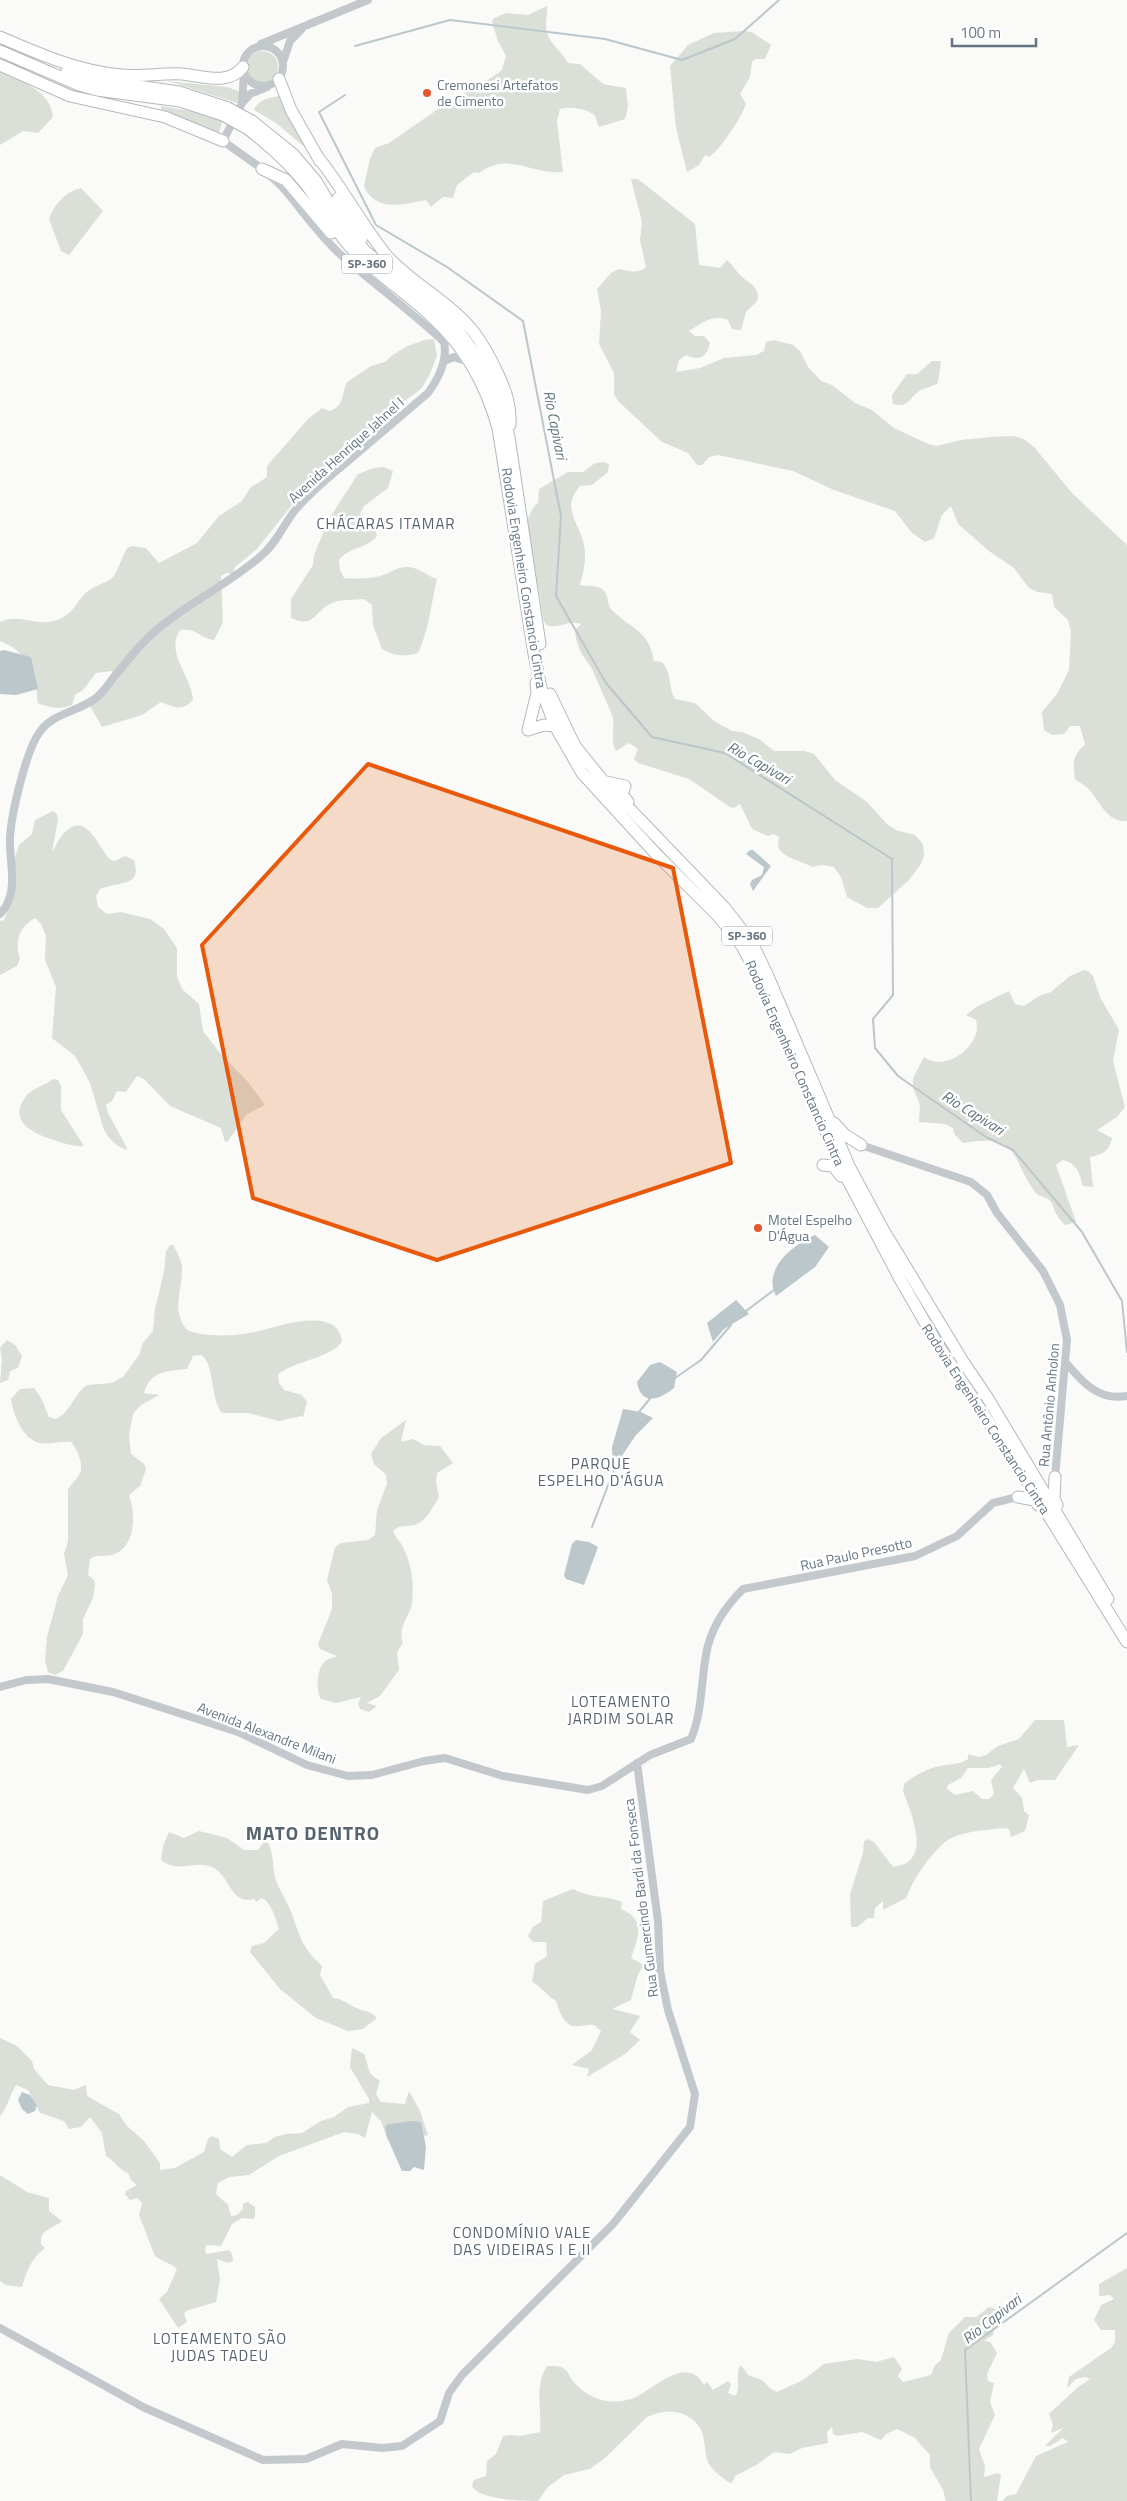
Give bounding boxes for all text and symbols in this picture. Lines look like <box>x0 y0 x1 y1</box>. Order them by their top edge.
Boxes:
scale bar <box>952 15 1036 47</box>
text: 100 m <box>960 21 1001 44</box>
place label: Cremonesi Artefatos de Cimento <box>437 74 558 111</box>
marker: Cremonesi Artefatos de Cimento <box>421 87 433 99</box>
road number: SP-360 <box>342 254 392 274</box>
water label: Rio Capivari <box>538 388 574 463</box>
street label: Avenida Henrique Jahnel I <box>283 392 408 507</box>
street label: Rodovia Engenheiro Constancio Cintra <box>497 466 552 690</box>
district label: CHÁCARAS ITAMAR <box>316 512 456 535</box>
water label: Rio Capivari <box>723 735 797 791</box>
road number: SP-360 <box>722 926 772 946</box>
street label: Rodovia Engenheiro Constancio Cintra <box>740 957 850 1169</box>
water label: Rio Capivari <box>938 1084 1011 1142</box>
place label: Motel Espelho D'Água <box>768 1209 852 1246</box>
marker: Motel Espelho D'Água <box>752 1222 764 1234</box>
street label: Rodovia Engenheiro Constancio Cintra <box>917 1319 1056 1518</box>
street label: Rua Antônio Anholon <box>1033 1342 1064 1468</box>
district label: PARQUE ESPELHO D'ÁGUA <box>538 1452 664 1492</box>
street label: Rua Paulo Presotto <box>798 1531 914 1576</box>
district label: LOTEAMENTO JARDIM SOLAR <box>567 1690 675 1730</box>
street label: Avenida Alexandre Milani <box>195 1696 340 1769</box>
street label: Rua Gumercindo Bardi da Fonseca <box>618 1797 663 1999</box>
district label: MATO DENTRO <box>246 1818 380 1847</box>
district label: CONDOMÍNIO VALE DAS VIDEIRAS I E II <box>453 2221 591 2261</box>
water label: Rio Capivari <box>957 2287 1028 2349</box>
district label: LOTEAMENTO SÃO JUDAS TADEU <box>153 2327 287 2367</box>

